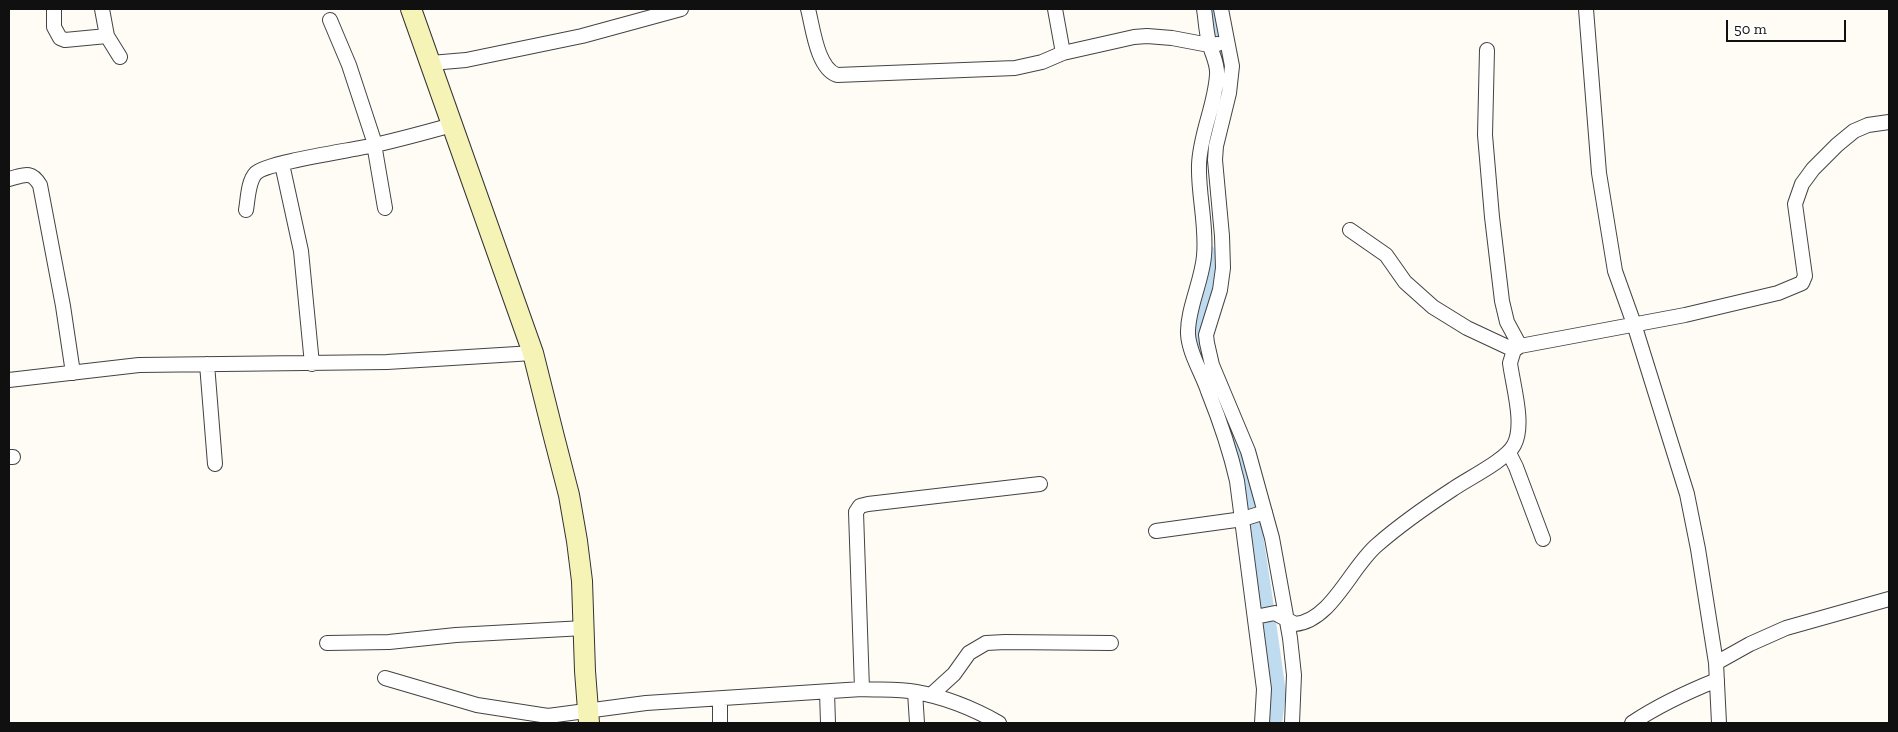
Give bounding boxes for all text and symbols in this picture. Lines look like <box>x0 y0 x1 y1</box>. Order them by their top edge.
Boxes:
scale bar <box>1728 10 1848 42</box>
text: 50 m <box>1734 20 1767 38</box>

